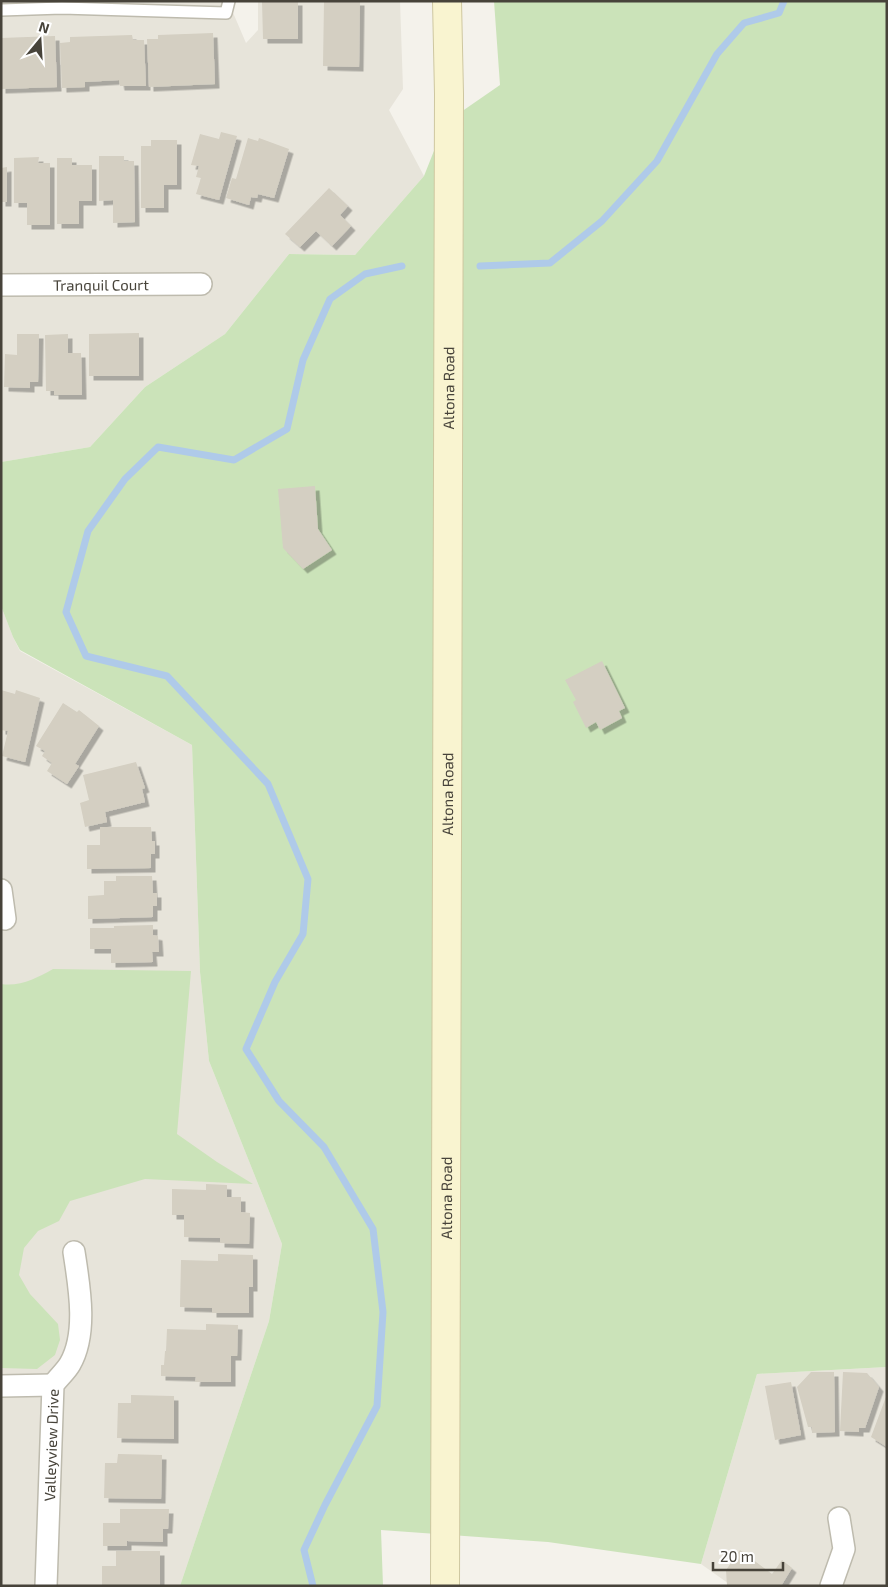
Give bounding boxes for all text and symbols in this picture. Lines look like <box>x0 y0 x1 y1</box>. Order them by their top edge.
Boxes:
north arrow <box>15 15 65 65</box>
text: N <box>37 18 52 37</box>
street label: Tranquil Court <box>53 275 149 294</box>
street label: Altona Road <box>439 347 457 429</box>
street label: Altona Road <box>438 753 456 835</box>
street label: Altona Road <box>437 1157 455 1239</box>
street label: Valleyview Drive <box>40 1388 62 1502</box>
scale bar <box>713 1540 783 1572</box>
text: 20 m <box>720 1547 754 1565</box>

